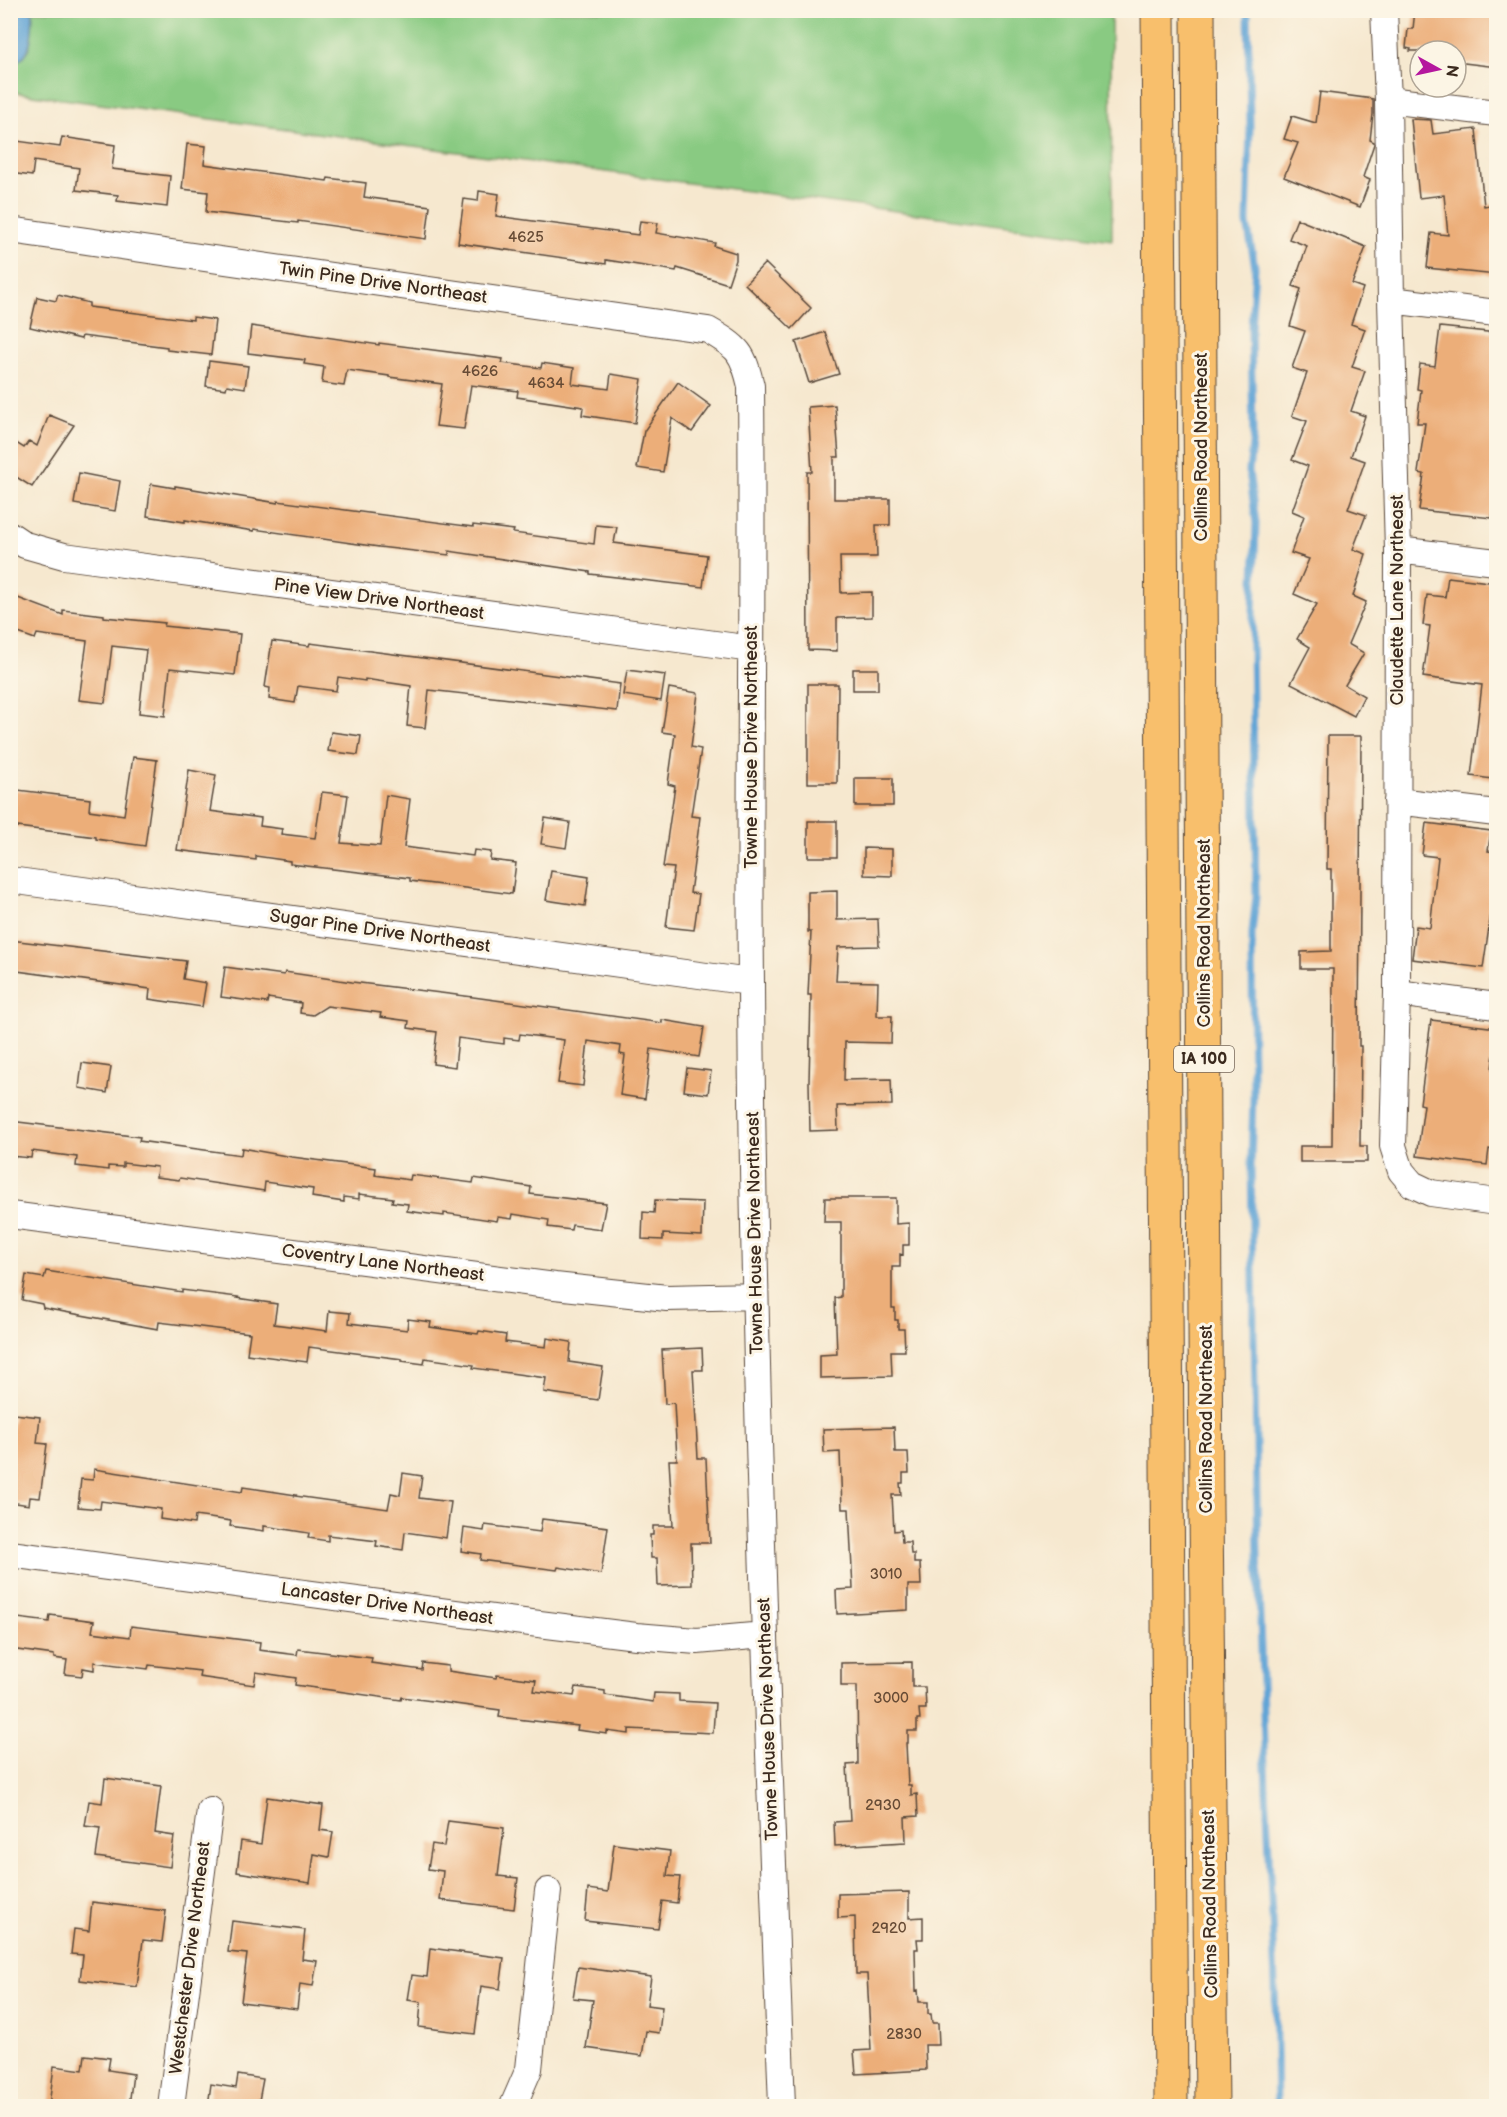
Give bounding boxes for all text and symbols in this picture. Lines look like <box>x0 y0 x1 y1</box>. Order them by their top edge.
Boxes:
north arrow <box>1408 39 1468 99</box>
text: N <box>1441 64 1462 78</box>
house number: 4625 <box>508 228 544 247</box>
street label: Twin Pine Drive Northeast <box>277 258 489 308</box>
street label: Collins Road Northeast <box>1191 352 1212 541</box>
house number: 4626 <box>462 362 498 381</box>
house number: 4634 <box>528 374 564 393</box>
street label: Claudette Lane Northeast <box>1387 494 1408 705</box>
street label: Pine View Drive Northeast <box>273 574 486 624</box>
street label: Towne House Drive Northeast <box>741 625 762 868</box>
street label: Collins Road Northeast <box>1194 838 1215 1027</box>
street label: Sugar Pine Drive Northeast <box>268 905 492 957</box>
road number: IA 100 <box>1174 1046 1234 1072</box>
street label: Towne House Drive Northeast <box>742 1111 768 1355</box>
street label: Coventry Lane Northeast <box>281 1240 486 1286</box>
street label: Collins Road Northeast <box>1196 1324 1217 1513</box>
house number: 3010 <box>870 1565 903 1584</box>
street label: Lancaster Drive Northeast <box>279 1579 495 1629</box>
street label: Towne House Drive Northeast <box>753 1597 783 1841</box>
house number: 3000 <box>873 1689 909 1708</box>
house number: 2930 <box>865 1796 901 1815</box>
street label: Collins Road Northeast <box>1198 1809 1222 1999</box>
street label: Westchester Drive Northeast <box>165 1840 215 2076</box>
house number: 2920 <box>871 1919 907 1938</box>
house number: 2830 <box>886 2025 922 2044</box>

